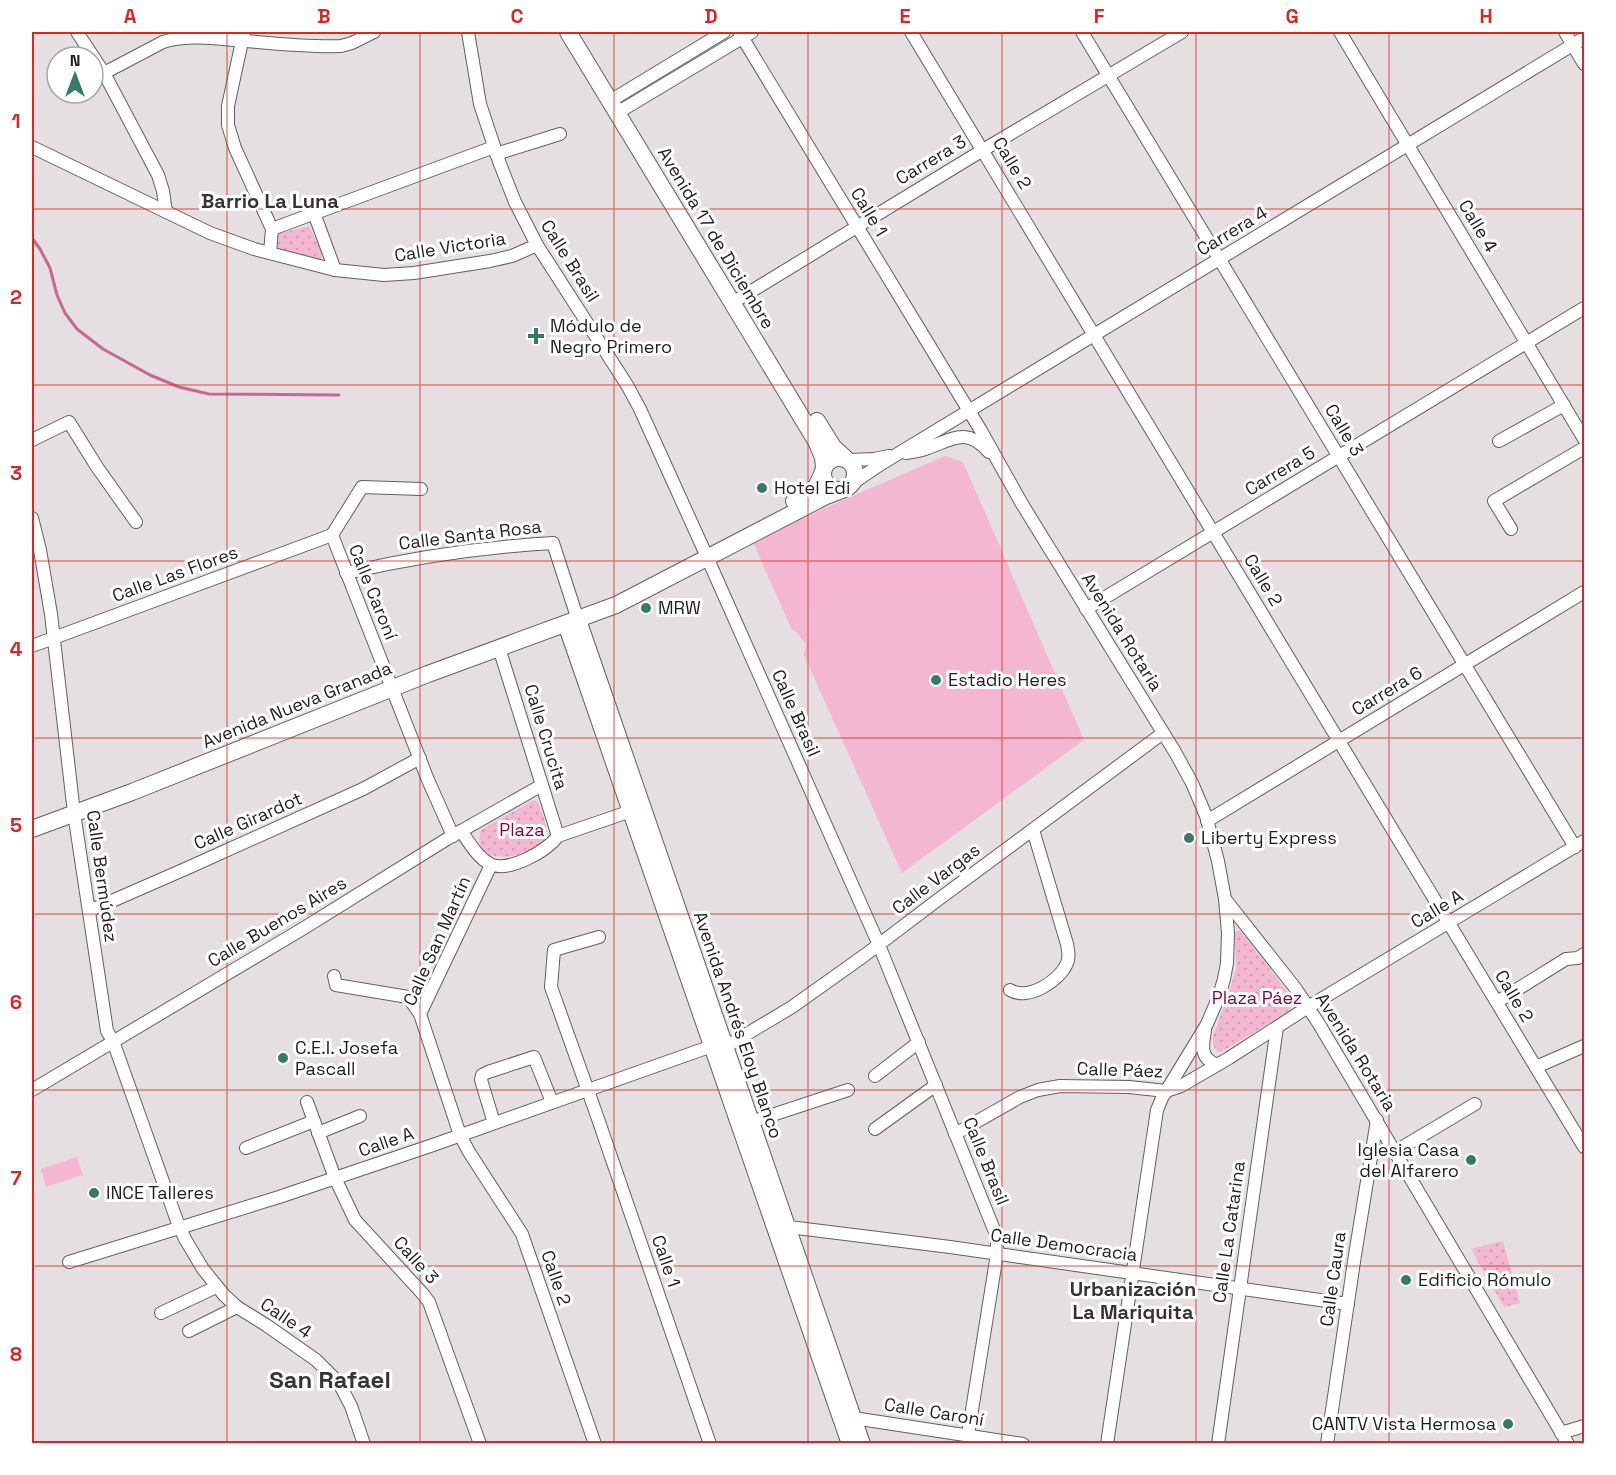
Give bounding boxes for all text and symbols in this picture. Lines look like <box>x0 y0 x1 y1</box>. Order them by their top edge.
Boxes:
text: A <box>124 3 137 29</box>
text: B <box>317 3 331 29</box>
text: C <box>511 3 524 29</box>
text: D <box>704 3 718 29</box>
text: E <box>899 3 911 29</box>
text: F <box>1094 3 1105 29</box>
text: G <box>1285 3 1299 29</box>
text: H <box>1479 3 1493 29</box>
north arrow <box>45 45 105 105</box>
text: N <box>70 50 80 71</box>
text: 1 <box>11 108 21 134</box>
street label: Carrera 3 <box>891 130 970 190</box>
street label: Calle 2 <box>988 132 1037 193</box>
street label: Avenida 17 de Diciembre <box>653 142 780 333</box>
street label: Calle 1 <box>846 183 893 241</box>
district label: Barrio La Luna <box>201 188 339 214</box>
street label: Calle 4 <box>1454 195 1503 256</box>
street label: Carrera 4 <box>1192 200 1271 261</box>
street label: Calle Brasil <box>536 215 605 306</box>
street label: Calle Victoria <box>393 226 507 267</box>
text: 2 <box>10 284 22 310</box>
place label: Módulo de Negro Primero <box>550 314 672 358</box>
marker: Módulo de Negro Primero <box>527 327 545 345</box>
street label: Calle 3 <box>1320 399 1369 460</box>
street label: Carrera 5 <box>1240 441 1319 501</box>
text: 3 <box>10 460 22 486</box>
place label: Hotel Edi <box>774 476 850 499</box>
marker: Hotel Edi <box>755 481 769 495</box>
street label: Calle Santa Rosa <box>397 514 543 555</box>
street label: Calle Las Flores <box>109 540 241 607</box>
street label: Calle Caroní <box>344 541 403 643</box>
street label: Calle 2 <box>1239 549 1288 610</box>
street label: Avenida Rotaria <box>1077 568 1168 695</box>
place label: MRW <box>658 596 701 619</box>
marker: MRW <box>639 601 653 615</box>
text: 4 <box>10 636 23 662</box>
street label: Avenida Nueva Granada <box>199 656 395 753</box>
street label: Carrera 6 <box>1347 661 1426 721</box>
street label: Calle Brasil <box>767 666 826 760</box>
place label: Estadio Heres <box>948 668 1067 691</box>
marker: Estadio Heres <box>929 673 943 687</box>
street label: Calle Crucita <box>520 681 573 792</box>
street label: Calle Girardot <box>190 786 306 855</box>
street label: Calle Bermúdez <box>82 808 123 943</box>
text: 5 <box>10 812 22 838</box>
park label: Plaza <box>499 818 545 841</box>
place label: Liberty Express <box>1201 826 1337 849</box>
marker: Liberty Express <box>1182 831 1196 845</box>
street label: Calle Vargas <box>887 838 984 919</box>
street label: Calle Buenos Aires <box>203 871 350 972</box>
street label: Calle San Martín <box>398 872 475 1009</box>
street label: Calle A <box>1406 884 1467 933</box>
street label: Avenida Andrés Eloy Blanco <box>689 908 788 1142</box>
street label: Calle 2 <box>1490 965 1539 1026</box>
park label: Plaza Páez <box>1212 986 1302 1009</box>
street label: Avenida Rotaria <box>1311 988 1402 1115</box>
text: 6 <box>10 989 22 1015</box>
place label: C.E.I. Josefa Pascall <box>295 1036 398 1080</box>
marker: C.E.I. Josefa Pascall <box>276 1051 290 1065</box>
street label: Calle Páez <box>1076 1056 1164 1083</box>
street label: Calle Brasil <box>958 1113 1015 1208</box>
street label: Calle A <box>355 1121 417 1162</box>
place label: Iglesia Casa del Alfarero <box>1358 1138 1459 1182</box>
marker: Iglesia Casa del Alfarero <box>1464 1153 1478 1167</box>
street label: Calle La Catarina <box>1207 1159 1250 1304</box>
text: 7 <box>10 1165 22 1191</box>
place label: INCE Talleres <box>106 1181 214 1204</box>
marker: INCE Talleres <box>87 1186 101 1200</box>
street label: Calle Democracia <box>989 1223 1139 1266</box>
street label: Calle Caura <box>1314 1230 1351 1328</box>
street label: Calle 3 <box>389 1231 444 1288</box>
street label: Calle 1 <box>647 1232 686 1290</box>
street label: Calle 2 <box>536 1247 577 1308</box>
place label: Edificio Rómulo <box>1418 1268 1551 1291</box>
marker: Edificio Rómulo <box>1399 1273 1413 1287</box>
district label: Urbanización La Mariquita <box>1070 1276 1196 1325</box>
street label: Calle 4 <box>256 1292 316 1343</box>
text: 8 <box>10 1341 22 1367</box>
district label: San Rafael <box>269 1364 391 1395</box>
street label: Calle Caroní <box>882 1392 986 1431</box>
place label: CANTV Vista Hermosa <box>1312 1412 1496 1435</box>
marker: CANTV Vista Hermosa <box>1501 1417 1515 1431</box>

